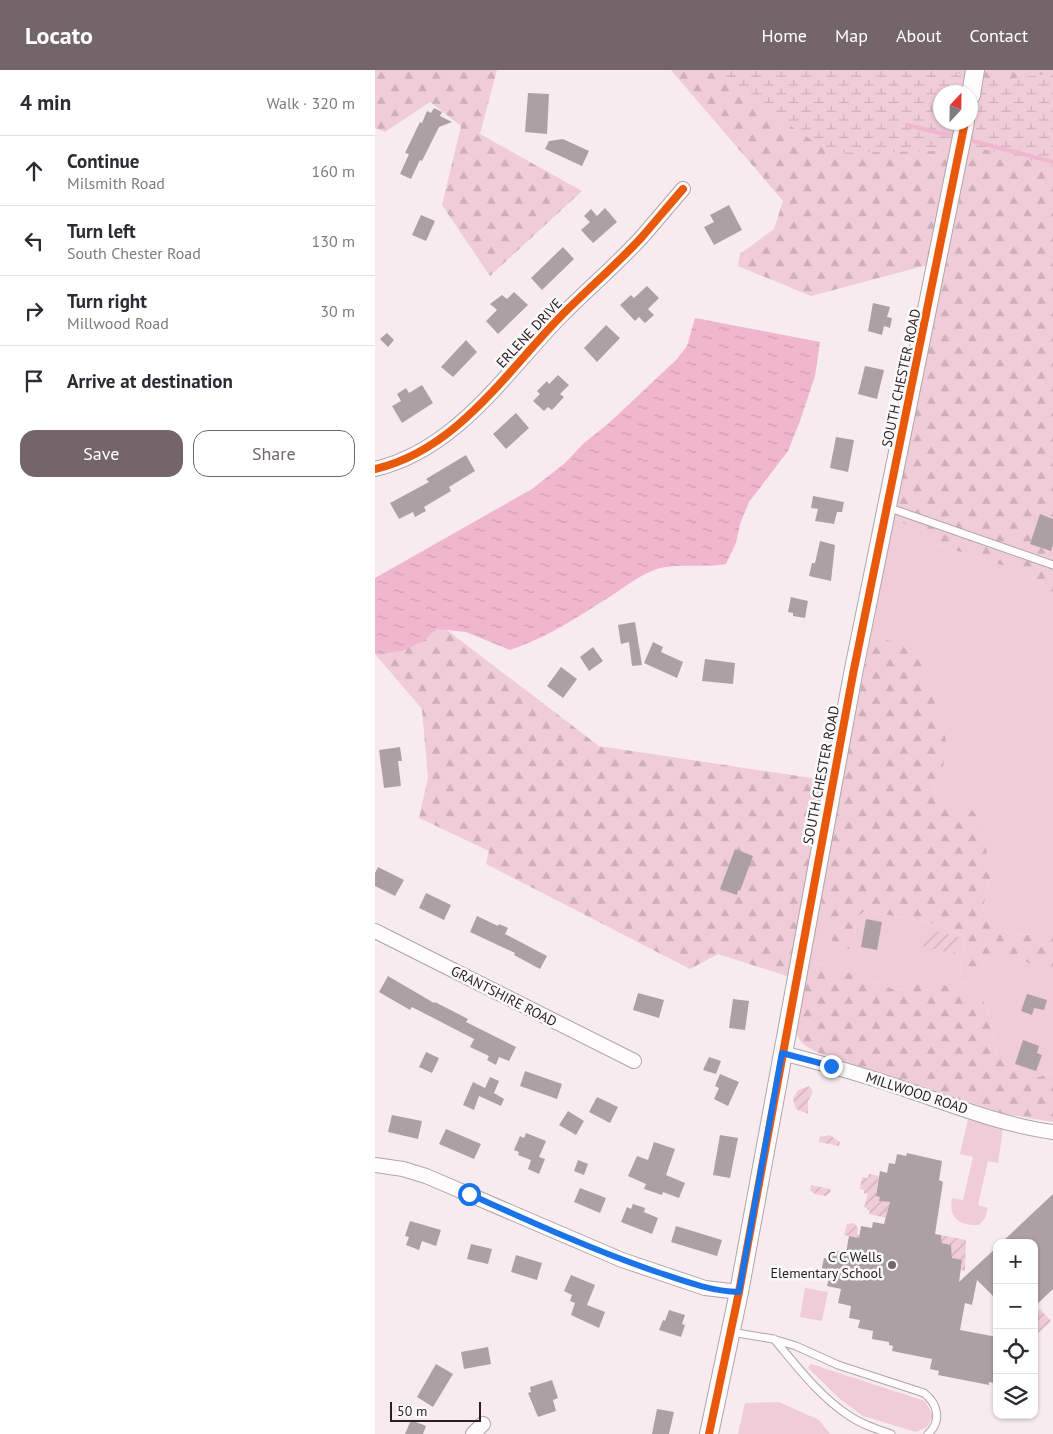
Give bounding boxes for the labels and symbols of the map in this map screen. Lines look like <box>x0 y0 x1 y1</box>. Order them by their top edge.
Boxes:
north arrow <box>933 85 978 130</box>
street label: ERLENE DRIVE <box>492 295 566 371</box>
street label: SOUTH CHESTER ROAD <box>878 307 924 449</box>
street label: SOUTH CHESTER ROAD <box>799 704 843 846</box>
street label: GRANTSHIRE ROAD <box>448 961 560 1031</box>
route end <box>820 1055 843 1078</box>
street label: MILLWOOD ROAD <box>864 1068 970 1118</box>
route start <box>458 1183 481 1206</box>
place label: C C Wells Elementary School <box>770 1248 882 1282</box>
marker: C C Wells Elementary School <box>886 1259 898 1271</box>
scale bar <box>390 1399 481 1422</box>

